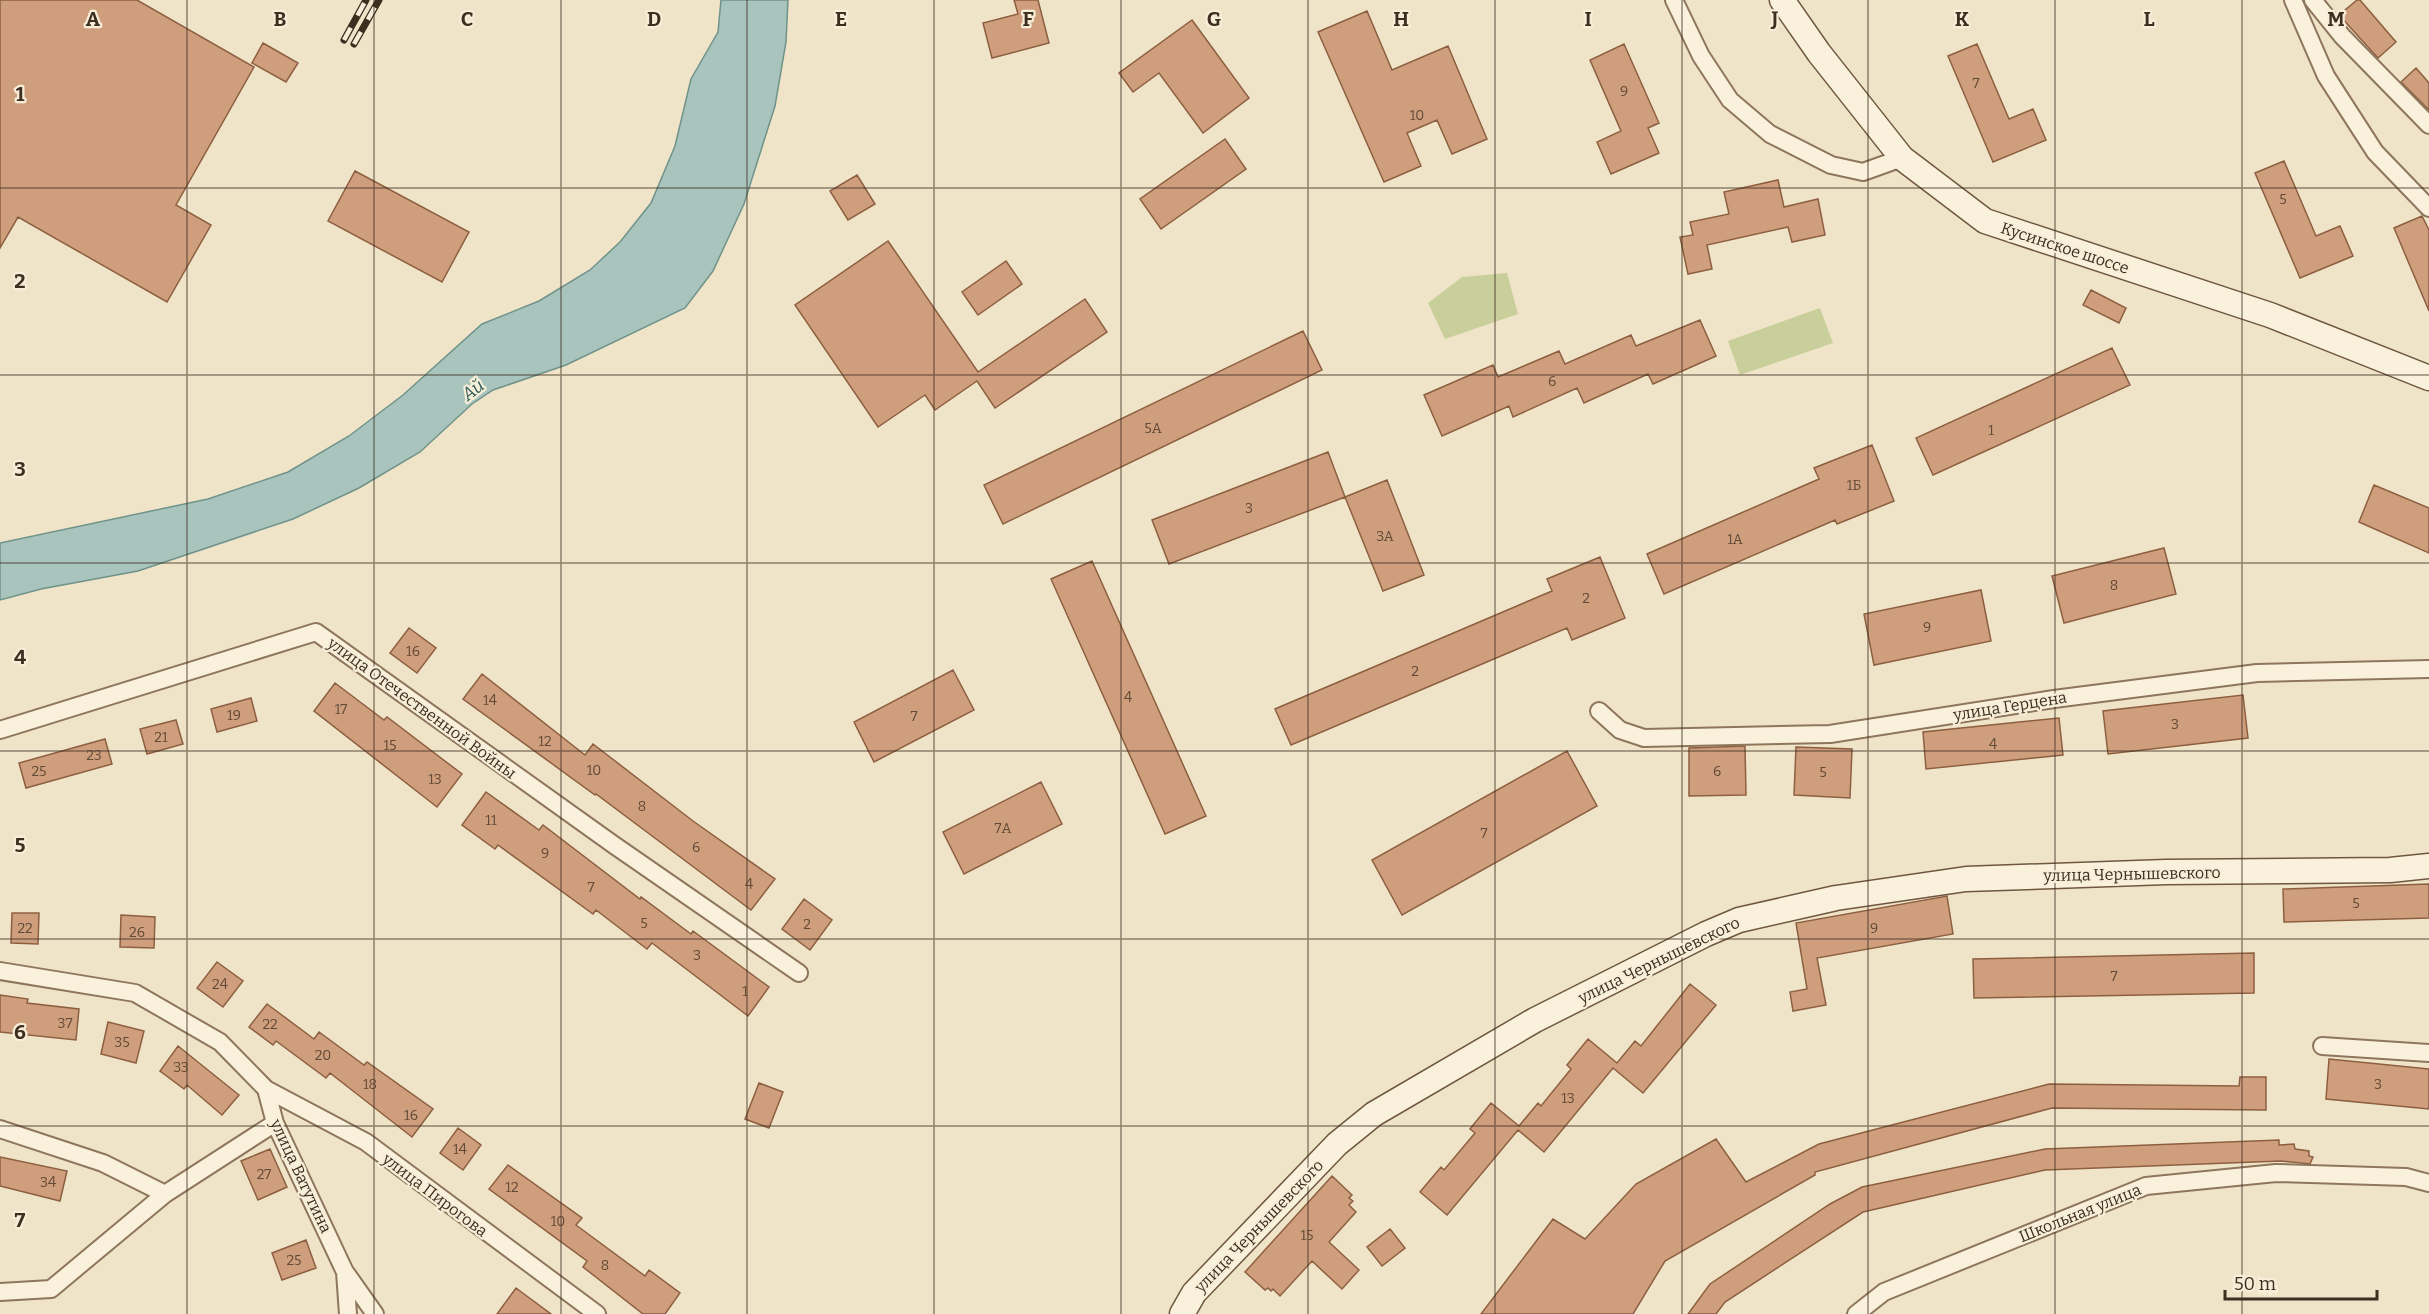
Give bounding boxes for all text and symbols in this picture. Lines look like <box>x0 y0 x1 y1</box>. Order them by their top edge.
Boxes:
text: A <box>86 7 101 31</box>
text: B <box>274 7 287 31</box>
text: C <box>461 7 473 31</box>
text: D <box>647 7 661 31</box>
text: E <box>835 7 847 31</box>
text: F <box>1022 7 1034 31</box>
text: G <box>1207 7 1221 31</box>
text: H <box>1393 7 1409 31</box>
text: I <box>1584 7 1592 31</box>
text: J <box>1771 7 1779 31</box>
text: K <box>1955 7 1970 31</box>
text: L <box>2143 7 2155 31</box>
text: M <box>2327 7 2345 31</box>
house number: 7 <box>1972 75 1980 92</box>
text: 1 <box>16 82 25 106</box>
house number: 9 <box>1620 83 1628 100</box>
house number: 10 <box>1410 107 1424 124</box>
house number: 5 <box>2279 191 2287 208</box>
street label: Кусинское шоссе <box>1998 218 2132 278</box>
text: 2 <box>14 269 26 293</box>
house number: 6 <box>1548 373 1556 390</box>
water label: Ай <box>457 374 489 406</box>
house number: 5А <box>1144 420 1162 437</box>
house number: 1 <box>1988 422 1994 439</box>
text: 3 <box>14 457 26 481</box>
house number: 1Б <box>1847 477 1861 494</box>
house number: 3 <box>1245 500 1253 517</box>
house number: 3А <box>1376 528 1394 545</box>
house number: 1А <box>1727 531 1743 548</box>
house number: 8 <box>2110 577 2118 594</box>
house number: 2 <box>1582 590 1590 607</box>
house number: 9 <box>1923 619 1931 636</box>
street label: улица Отечественной Войны <box>323 633 520 783</box>
house number: 16 <box>406 643 420 660</box>
text: 4 <box>14 645 26 669</box>
house number: 2 <box>1411 663 1419 680</box>
street label: улица Герцена <box>1951 688 2068 725</box>
house number: 4 <box>1124 689 1132 706</box>
house number: 14 <box>483 692 497 709</box>
house number: 17 <box>335 701 347 718</box>
house number: 19 <box>227 707 241 724</box>
house number: 7 <box>910 708 918 725</box>
house number: 3 <box>2171 716 2179 733</box>
house number: 21 <box>154 729 168 746</box>
house number: 12 <box>538 733 552 750</box>
house number: 4 <box>1989 736 1997 753</box>
house number: 15 <box>383 737 397 754</box>
house number: 23 <box>86 747 102 764</box>
house number: 10 <box>587 762 601 779</box>
house number: 25 <box>31 763 47 780</box>
house number: 6 <box>1713 763 1721 780</box>
house number: 5 <box>1819 764 1827 781</box>
house number: 13 <box>428 771 442 788</box>
house number: 8 <box>638 798 646 815</box>
house number: 11 <box>485 812 497 829</box>
house number: 7А <box>995 820 1012 837</box>
house number: 7 <box>1480 825 1488 842</box>
text: 5 <box>15 833 26 857</box>
house number: 6 <box>692 839 700 856</box>
house number: 9 <box>541 845 549 862</box>
street label: улица Чернышевского <box>2042 863 2221 885</box>
house number: 4 <box>745 876 753 893</box>
house number: 7 <box>587 879 595 896</box>
house number: 5 <box>2352 895 2360 912</box>
street label: улица Чернышевского <box>1574 913 1743 1008</box>
house number: 5 <box>640 915 648 932</box>
house number: 2 <box>803 916 811 933</box>
house number: 22 <box>17 920 33 937</box>
house number: 9 <box>1870 920 1878 937</box>
house number: 26 <box>129 924 145 941</box>
house number: 3 <box>693 947 701 964</box>
house number: 7 <box>2110 968 2118 985</box>
house number: 24 <box>212 976 228 993</box>
house number: 1 <box>742 983 748 1000</box>
house number: 37 <box>57 1015 73 1032</box>
house number: 22 <box>262 1016 278 1033</box>
text: 6 <box>14 1020 26 1044</box>
house number: 35 <box>114 1034 130 1051</box>
house number: 20 <box>315 1047 331 1064</box>
house number: 33 <box>173 1059 189 1076</box>
house number: 18 <box>363 1076 377 1093</box>
house number: 3 <box>2374 1076 2382 1093</box>
house number: 13 <box>1561 1090 1575 1107</box>
house number: 16 <box>404 1107 418 1124</box>
street label: улица Ватутина <box>266 1115 336 1236</box>
house number: 14 <box>453 1141 467 1158</box>
street label: улица Пирогова <box>378 1149 491 1241</box>
street label: улица Чернышевского <box>1190 1156 1327 1297</box>
house number: 27 <box>257 1166 271 1183</box>
house number: 34 <box>40 1174 56 1191</box>
house number: 12 <box>505 1179 519 1196</box>
street label: Школьная улица <box>2016 1180 2144 1246</box>
text: 7 <box>15 1208 26 1232</box>
house number: 10 <box>551 1213 565 1230</box>
house number: 15 <box>1300 1227 1314 1244</box>
house number: 25 <box>286 1252 302 1269</box>
house number: 8 <box>601 1257 609 1274</box>
scale bar <box>2225 1263 2376 1301</box>
text: 50 m <box>2234 1273 2276 1295</box>

